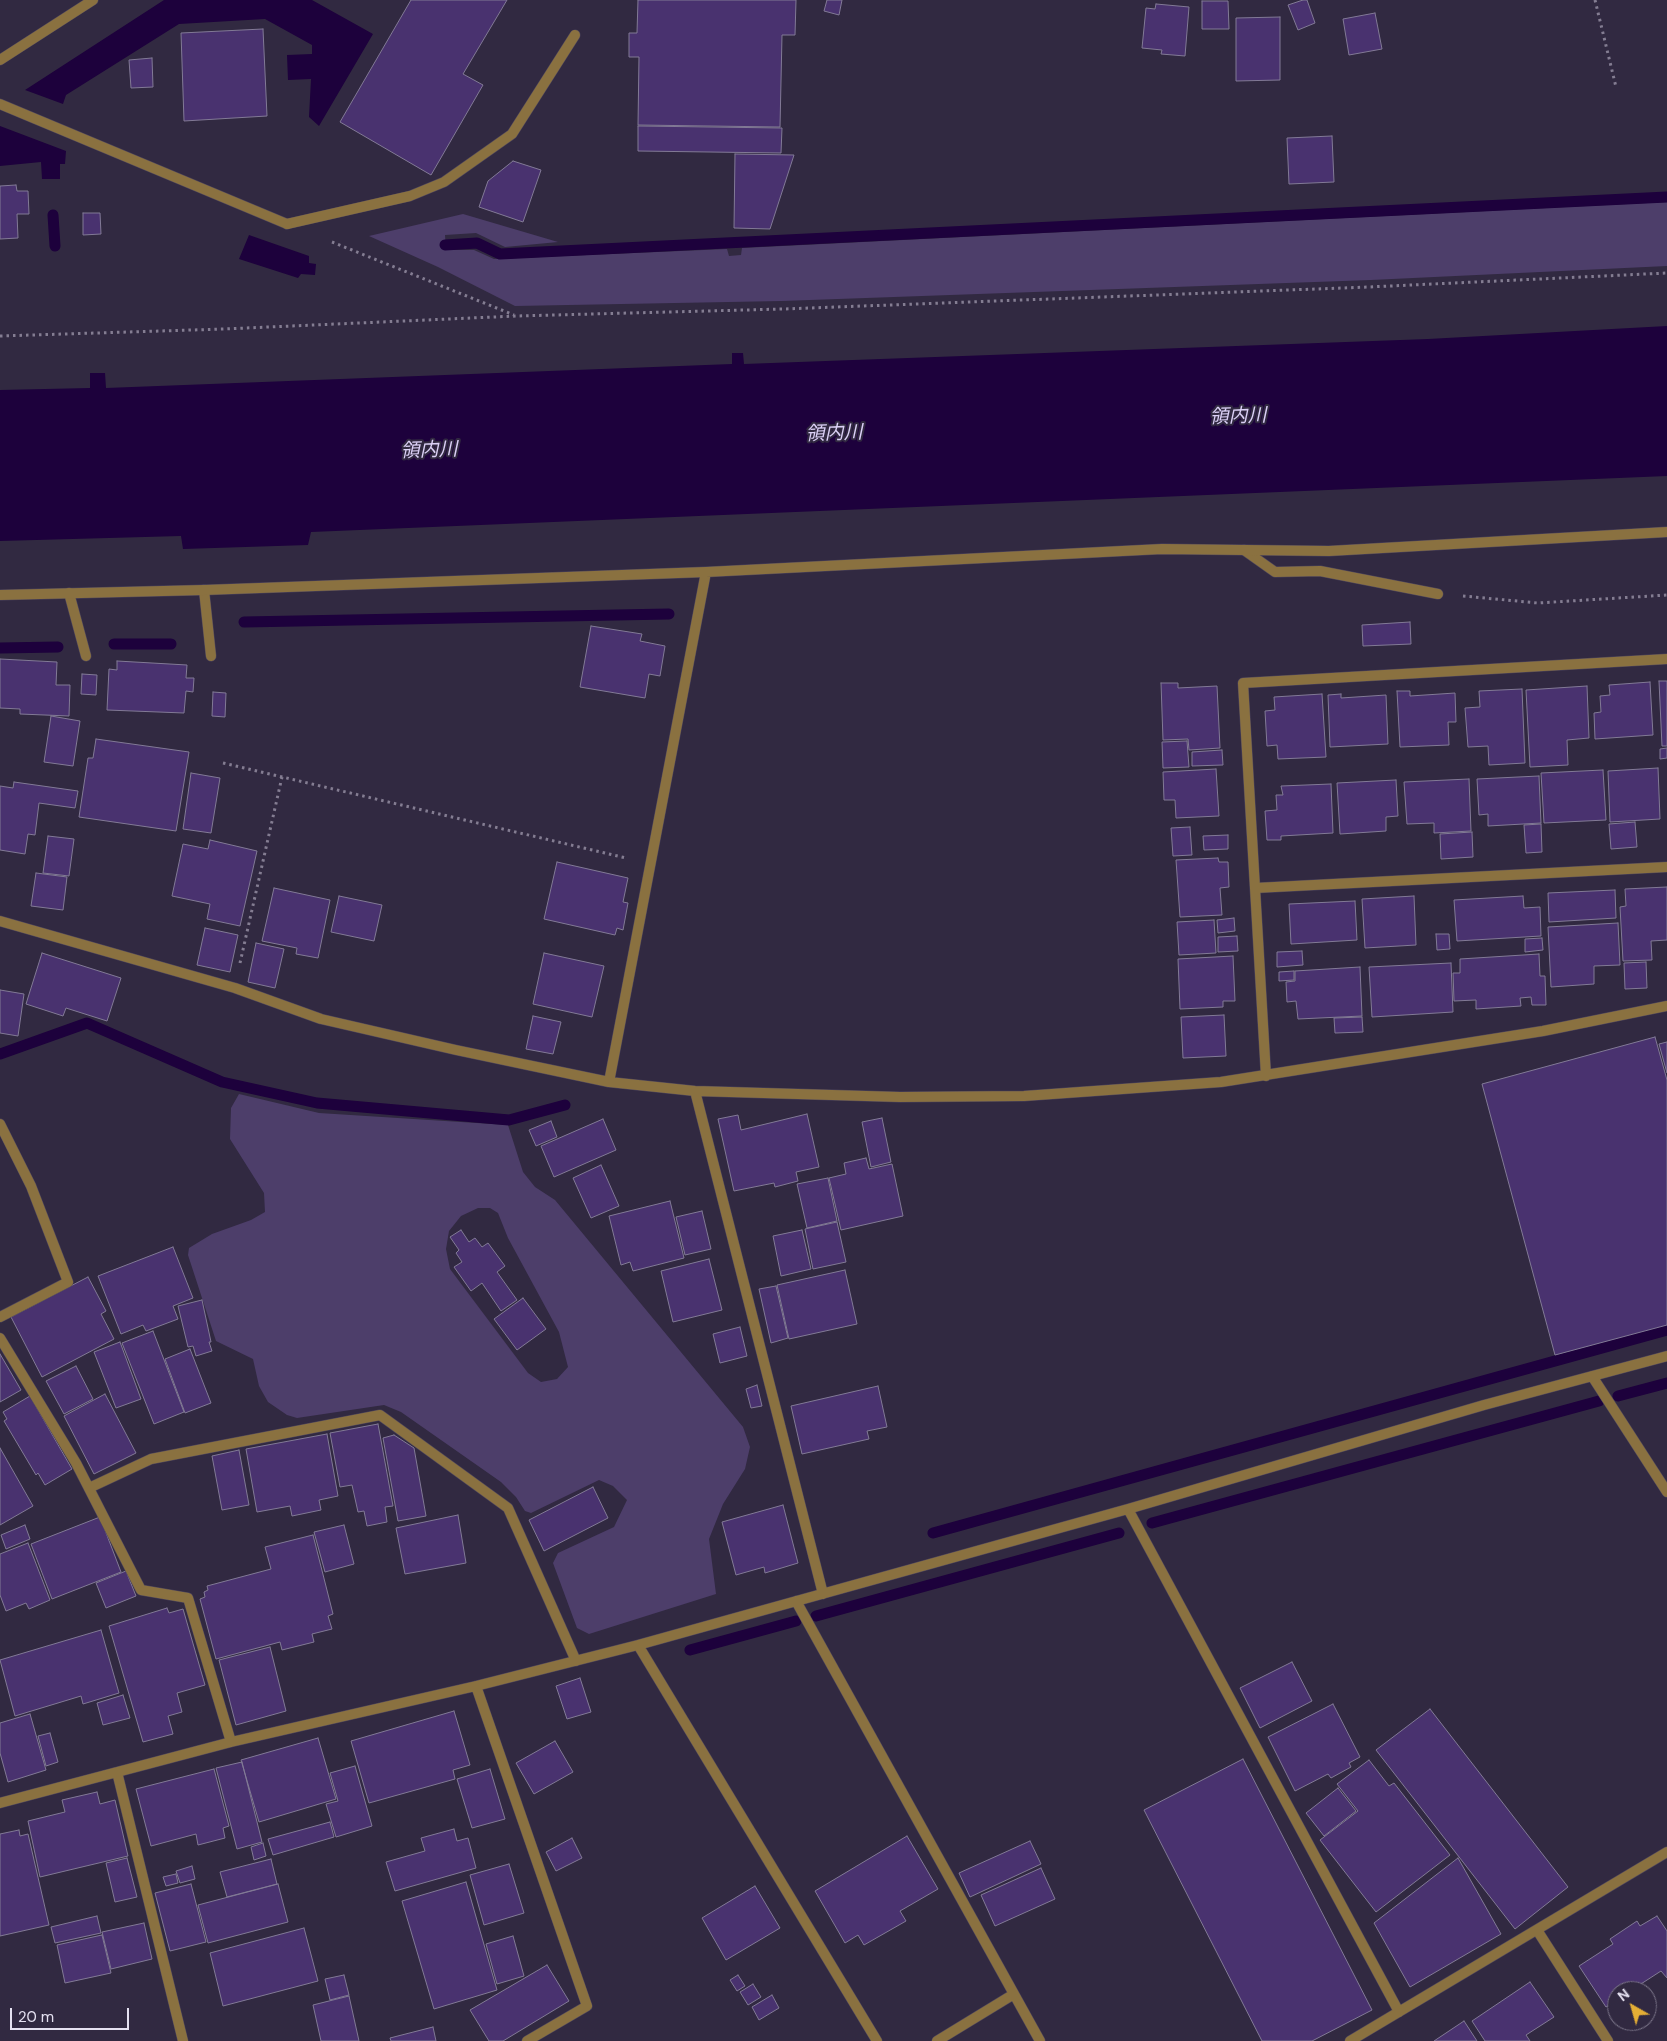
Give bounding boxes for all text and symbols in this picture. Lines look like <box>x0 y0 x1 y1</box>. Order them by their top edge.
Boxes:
water label: 領内川 <box>1209 405 1267 429</box>
water label: 領内川 <box>805 422 863 446</box>
water label: 領内川 <box>400 439 458 463</box>
north arrow <box>1607 1981 1657 2031</box>
text: N <box>1614 1985 1633 2005</box>
scale bar <box>12 1998 131 2030</box>
text: 20 m <box>18 2007 54 2027</box>

